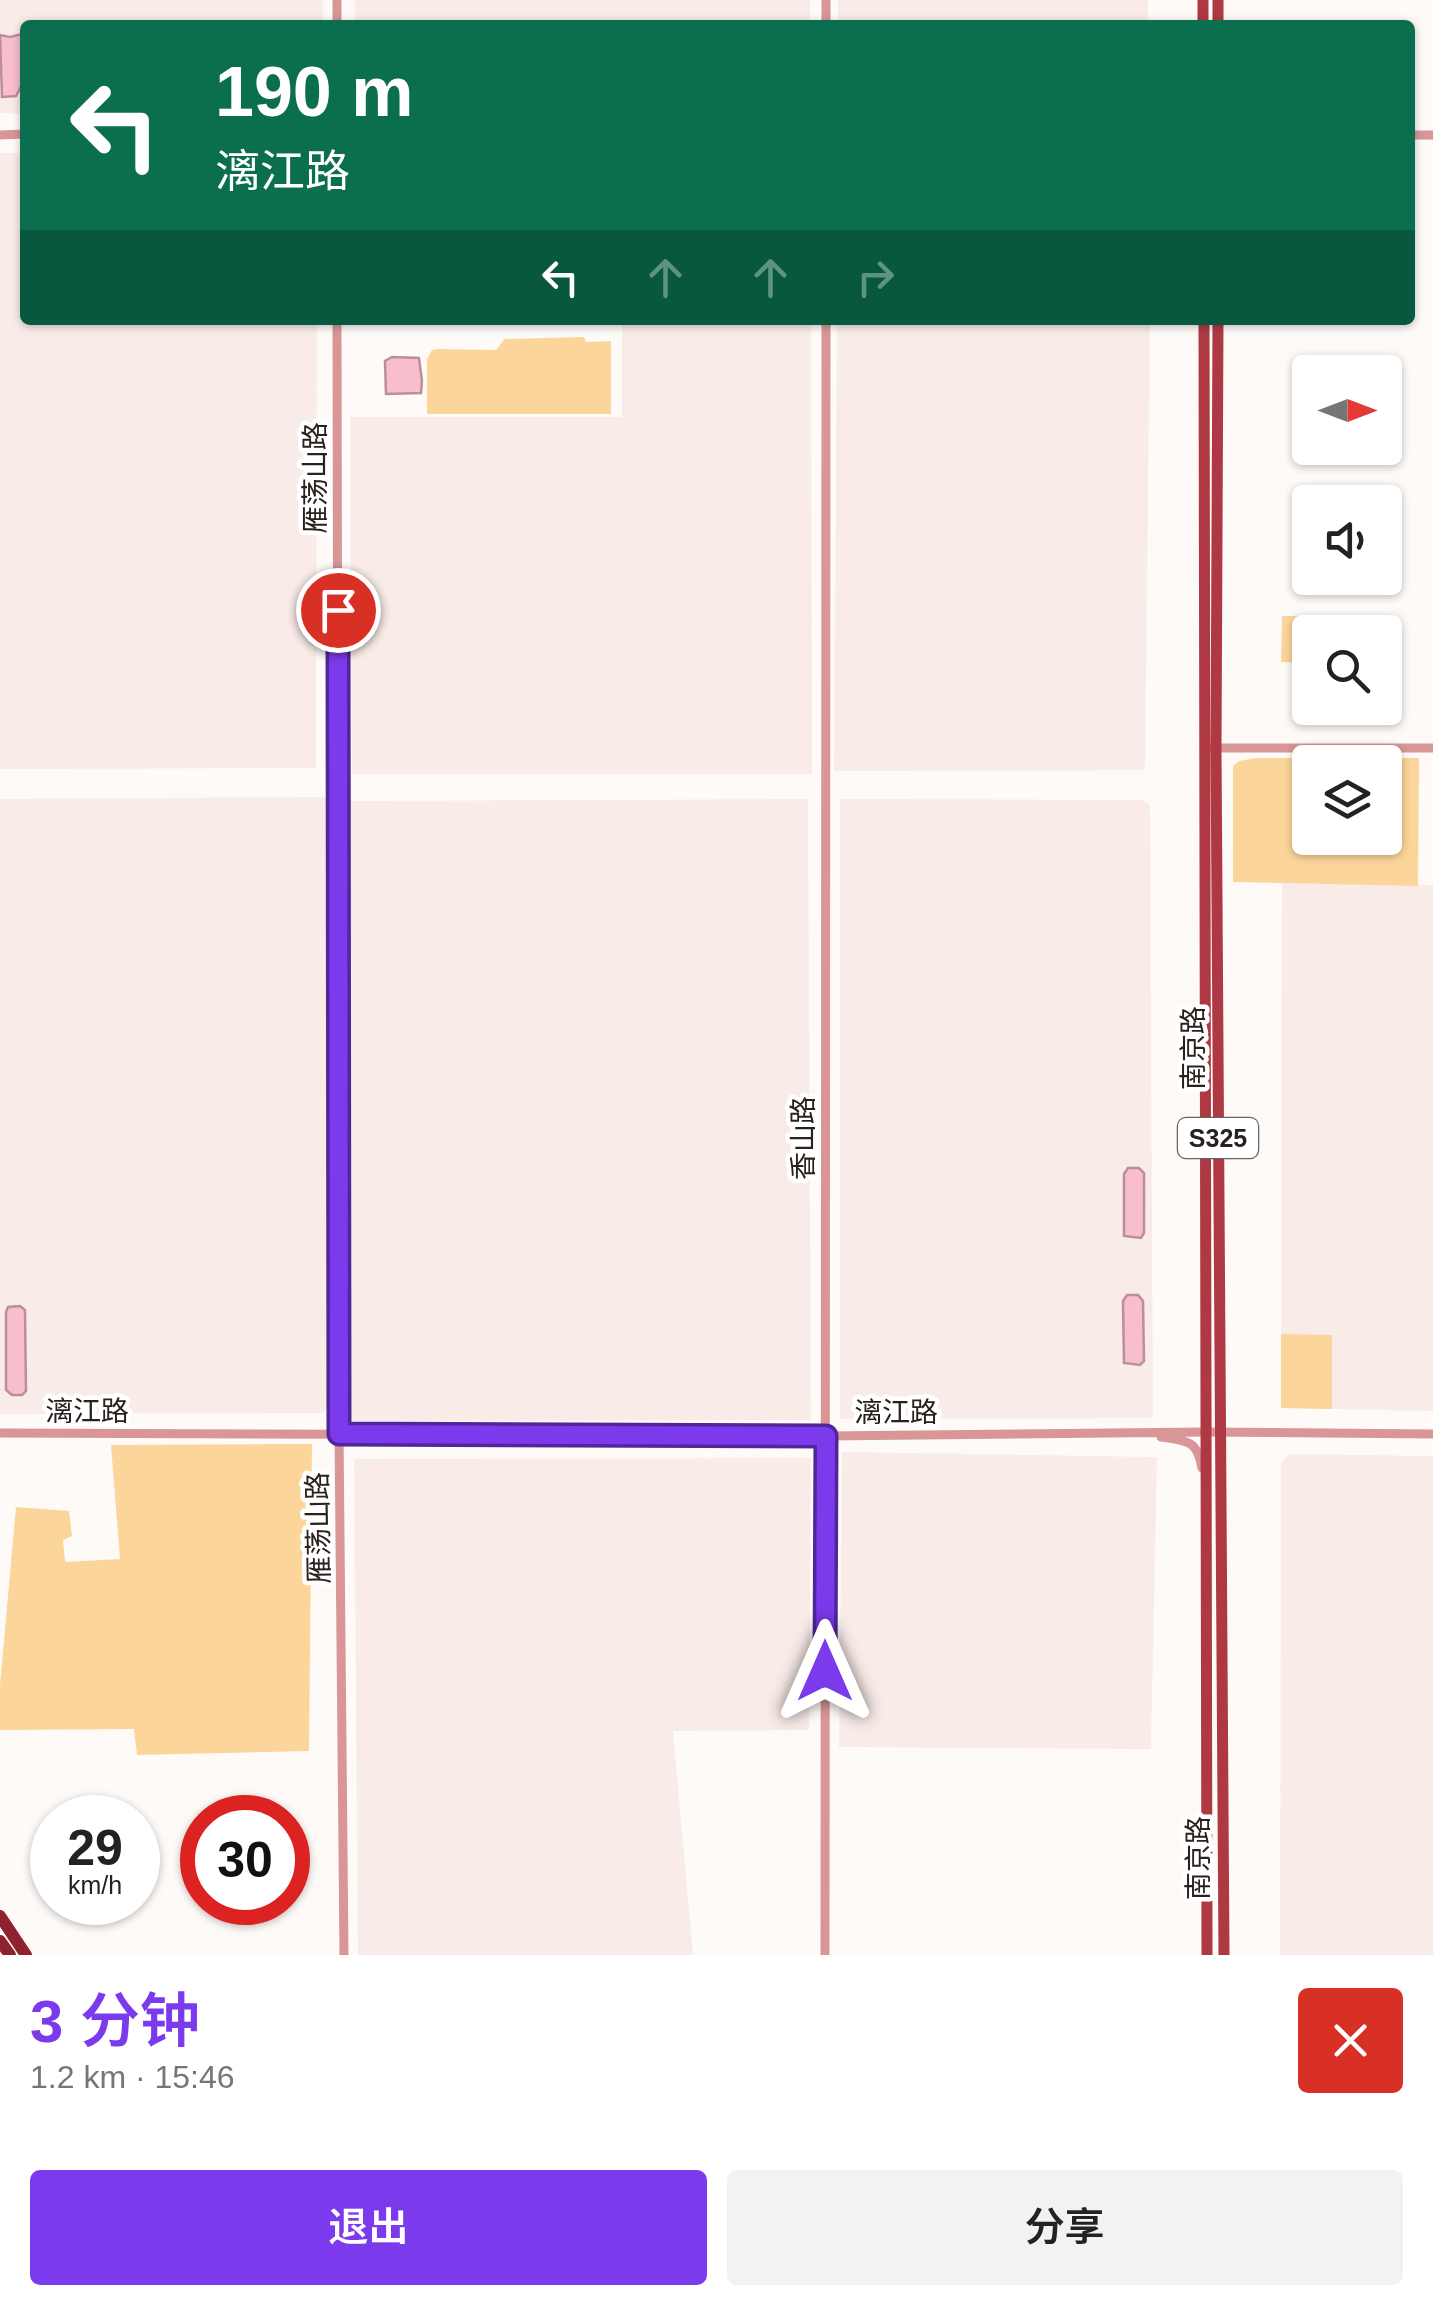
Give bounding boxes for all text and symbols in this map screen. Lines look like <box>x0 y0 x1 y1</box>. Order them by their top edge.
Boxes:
text: 190 m <box>215 53 413 131</box>
icon: left <box>50 60 180 190</box>
text: 漓江路 <box>215 146 350 197</box>
icon: left <box>533 250 588 305</box>
icon: ahead <box>638 250 693 305</box>
icon: ahead <box>743 250 798 305</box>
icon: right <box>848 250 903 305</box>
north arrow <box>1292 355 1402 465</box>
map controls <box>1292 355 1402 855</box>
street label: 雁荡山路 <box>300 422 331 534</box>
button: sound <box>1292 485 1402 595</box>
pin <box>296 568 381 653</box>
icon: arrive <box>311 583 366 638</box>
button: search <box>1292 615 1402 725</box>
button: layers <box>1292 745 1402 855</box>
street label: 南京路 <box>1178 1006 1209 1090</box>
street label: 香山路 <box>788 1096 819 1180</box>
road number: S325 <box>1178 1118 1258 1158</box>
street label: 漓江路 <box>45 1396 129 1427</box>
street label: 漓江路 <box>854 1397 938 1428</box>
street label: 雁荡山路 <box>302 1472 335 1584</box>
position arrow <box>773 1619 877 1723</box>
speed limit sign: 30 <box>180 1795 310 1925</box>
street label: 南京路 <box>1183 1816 1214 1900</box>
text: 29 <box>67 1820 123 1876</box>
text: km/h <box>68 1871 122 1899</box>
text: 3 分钟 <box>30 1988 200 2055</box>
button: close <box>1298 1988 1403 2093</box>
text: 1.2 km · 15:46 <box>30 2059 235 2095</box>
button: 退出 <box>30 2170 707 2285</box>
button: 分享 <box>727 2170 1403 2285</box>

